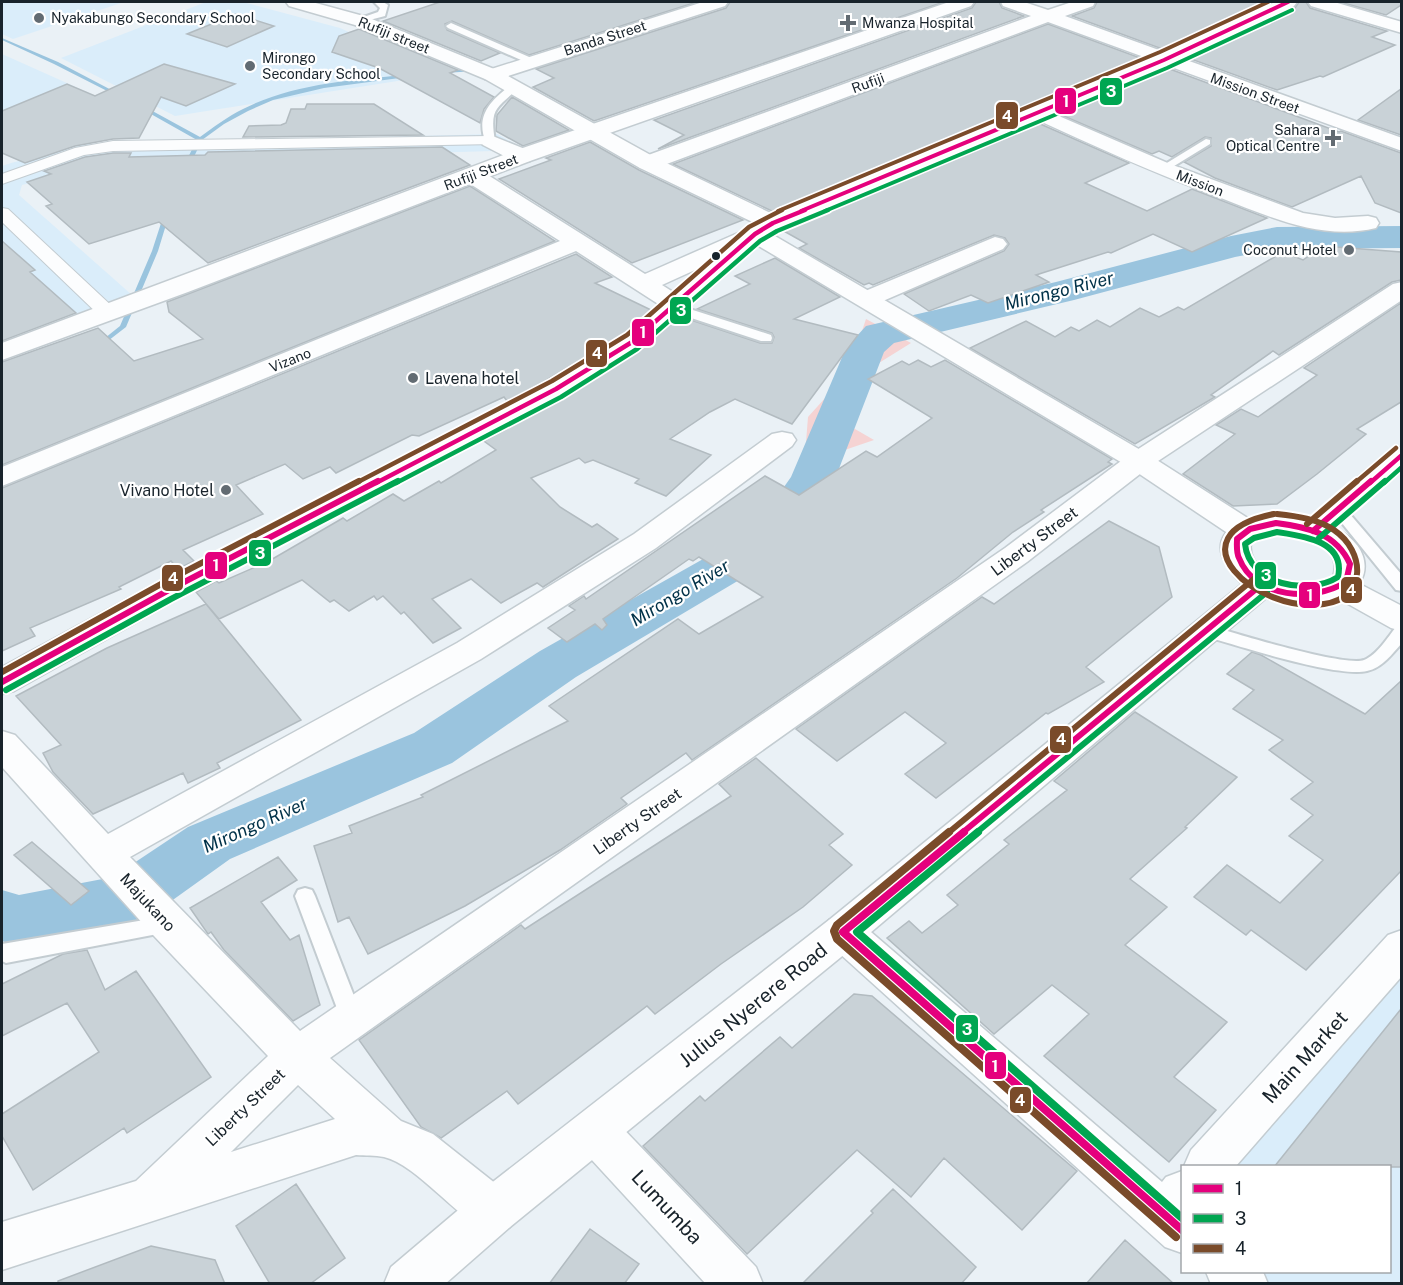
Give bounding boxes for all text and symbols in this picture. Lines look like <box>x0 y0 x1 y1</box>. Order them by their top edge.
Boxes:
place label: Nyakabungo Secondary School <box>51 10 255 26</box>
marker: Nyakabungo Secondary School <box>32 11 46 25</box>
street label: Rufiji street <box>356 13 432 57</box>
marker: Mwanza Hospital <box>839 14 857 32</box>
place label: Mwanza Hospital <box>862 15 974 31</box>
street label: Banda Street <box>562 17 648 59</box>
place label: Mirongo Secondary School <box>262 50 381 82</box>
marker: Mirongo Secondary School <box>243 59 257 73</box>
street label: Mission Street <box>1208 69 1302 117</box>
street label: Rufiji <box>849 70 887 96</box>
line badge: 3 <box>1099 77 1123 106</box>
text: 3 <box>1106 82 1116 101</box>
line badge: 1 <box>1054 87 1077 115</box>
text: 1 <box>1063 92 1069 111</box>
line badge: 4 <box>995 101 1019 130</box>
text: 4 <box>1002 107 1013 126</box>
place label: Sahara Optical Centre <box>1226 122 1320 154</box>
marker: Sahara Optical Centre <box>1324 129 1342 147</box>
street label: Rufiji Street <box>442 151 520 193</box>
street label: Mission <box>1174 167 1226 199</box>
place label: Coconut Hotel <box>1243 242 1337 258</box>
marker: Coconut Hotel <box>1342 243 1356 257</box>
unlabelled marker <box>710 250 722 262</box>
water label: Mirongo River <box>1002 267 1116 314</box>
line badge: 3 <box>669 296 692 325</box>
text: 3 <box>676 301 686 320</box>
line badge: 1 <box>631 318 655 347</box>
text: 1 <box>640 323 646 342</box>
line badge: 4 <box>585 339 608 368</box>
street label: Vizano <box>267 344 313 376</box>
text: 4 <box>592 344 603 363</box>
place label: Lavena hotel <box>425 369 519 388</box>
marker: Lavena hotel <box>406 371 420 385</box>
place label: Vivano Hotel <box>120 481 214 500</box>
marker: Vivano Hotel <box>219 483 233 497</box>
street label: Liberty Street <box>987 503 1081 580</box>
line badge: 3 <box>248 539 272 567</box>
text: 3 <box>255 544 265 563</box>
line badge: 1 <box>204 551 228 580</box>
water label: Mirongo River <box>626 555 733 630</box>
text: 1 <box>213 556 219 575</box>
line badge: 3 <box>1254 561 1277 590</box>
line badge: 4 <box>161 564 184 592</box>
text: 3 <box>1261 566 1271 585</box>
text: 4 <box>168 569 179 588</box>
line badge: 4 <box>1340 576 1363 604</box>
line badge: 1 <box>1298 581 1321 609</box>
text: 4 <box>1346 581 1357 600</box>
text: 1 <box>1307 586 1313 605</box>
line badge: 4 <box>1049 725 1072 754</box>
text: 4 <box>1056 730 1067 749</box>
street label: Liberty Street <box>590 784 685 859</box>
water label: Mirongo River <box>199 792 310 857</box>
street label: Majukano <box>116 869 179 935</box>
street label: Julius Nyerere Road <box>674 938 832 1072</box>
street label: Main Market <box>1257 1006 1353 1108</box>
line badge: 3 <box>955 1014 979 1043</box>
text: 3 <box>962 1020 972 1039</box>
line badge: 1 <box>984 1051 1007 1080</box>
text: 1 <box>992 1057 998 1076</box>
street label: Liberty Street <box>202 1065 289 1150</box>
line badge: 4 <box>1009 1086 1032 1114</box>
text: 4 <box>1015 1091 1026 1110</box>
street label: Lumumba <box>627 1165 707 1249</box>
legend <box>1181 1165 1391 1273</box>
text: 1 <box>1235 1178 1242 1199</box>
text: 3 <box>1235 1208 1246 1229</box>
text: 4 <box>1235 1238 1246 1259</box>

